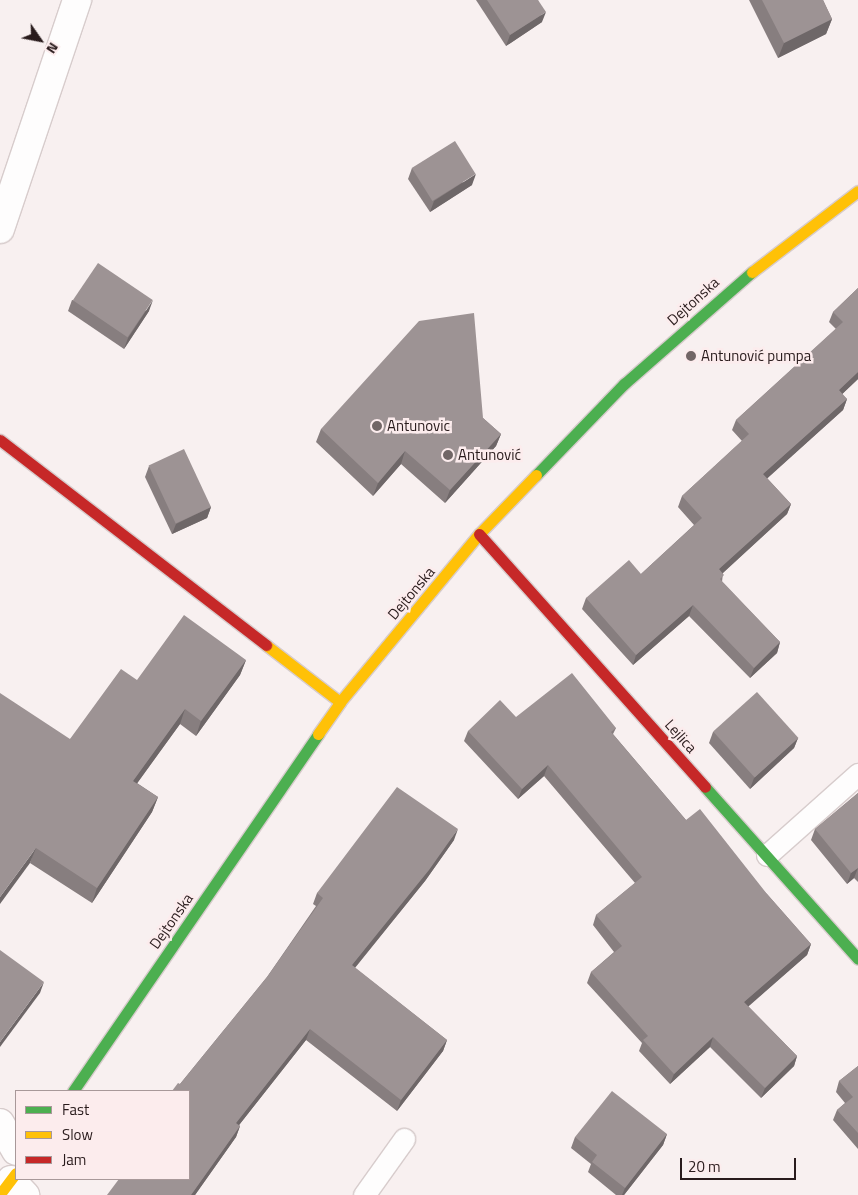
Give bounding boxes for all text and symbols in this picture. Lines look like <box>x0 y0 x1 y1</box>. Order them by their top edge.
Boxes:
north arrow <box>15 15 65 65</box>
text: N <box>42 39 64 58</box>
street label: Dejtonska <box>663 273 723 329</box>
place label: Antunović pumpa <box>701 347 811 365</box>
marker: Antunović pumpa <box>685 350 697 362</box>
place label: Antunovic <box>387 417 450 435</box>
marker: Antunovic <box>371 420 383 432</box>
place label: Antunović <box>458 446 521 464</box>
marker: Antunović <box>442 449 454 461</box>
street label: Dejtonska <box>384 563 438 623</box>
street label: Lejlica <box>661 716 701 756</box>
street label: Dejtonska <box>145 890 197 952</box>
legend <box>15 1090 190 1180</box>
text: Fast <box>62 1098 89 1121</box>
text: Slow <box>62 1123 93 1146</box>
text: Jam <box>62 1148 86 1171</box>
scale bar <box>683 1148 799 1180</box>
text: 20 m <box>688 1155 721 1178</box>

